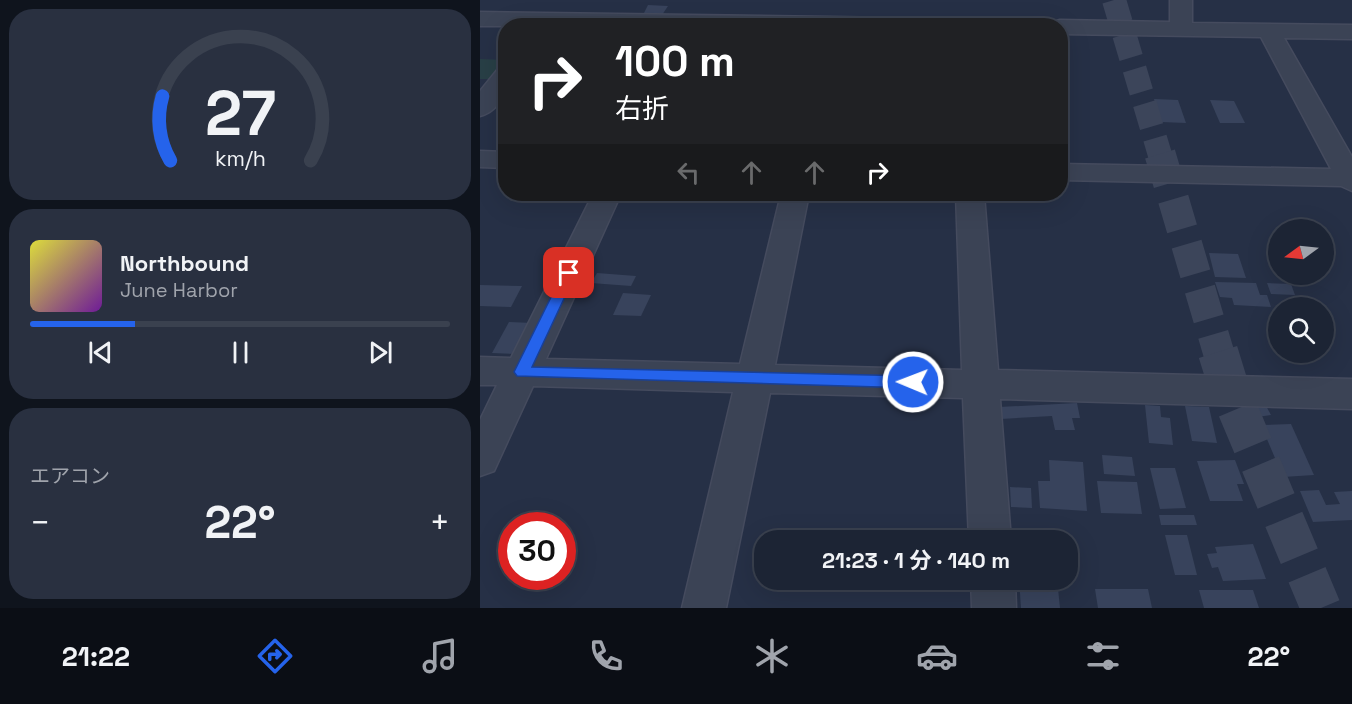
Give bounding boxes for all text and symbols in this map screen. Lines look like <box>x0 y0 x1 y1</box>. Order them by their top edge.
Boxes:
text: 100 m <box>615 35 735 88</box>
icon: right <box>516 42 594 120</box>
text: 27 <box>204 75 276 154</box>
text: 右折 <box>615 91 669 126</box>
text: km/h <box>214 146 266 173</box>
icon: left <box>672 156 705 189</box>
icon: ahead <box>735 156 768 189</box>
icon: ahead <box>798 156 831 189</box>
icon: right <box>861 156 894 189</box>
north arrow <box>1268 219 1334 285</box>
map controls <box>1268 219 1334 363</box>
pin <box>543 247 594 298</box>
text: Northbound <box>120 249 249 277</box>
icon: arrive <box>552 256 585 289</box>
text: June Harbor <box>120 277 238 303</box>
button: search <box>1268 297 1334 363</box>
icon: previous <box>84 336 117 369</box>
icon: pause <box>224 336 257 369</box>
icon: next <box>364 336 397 369</box>
position arrow <box>881 350 945 414</box>
text: エアコン <box>30 463 110 489</box>
text: 22° <box>204 494 276 551</box>
text: − <box>30 502 50 544</box>
text: + <box>430 502 450 544</box>
speed limit sign: 30 <box>498 512 576 590</box>
text: 21:23 · 1 分 · 140 m <box>822 546 1010 574</box>
icon: directions <box>254 635 296 677</box>
icon: music <box>419 635 461 677</box>
icon: phone <box>585 635 627 677</box>
icon: climate <box>751 635 793 677</box>
icon: car <box>916 635 958 677</box>
icon: filters <box>1082 635 1124 677</box>
text: 21:22 <box>62 639 130 674</box>
text: 22° <box>1247 639 1290 674</box>

